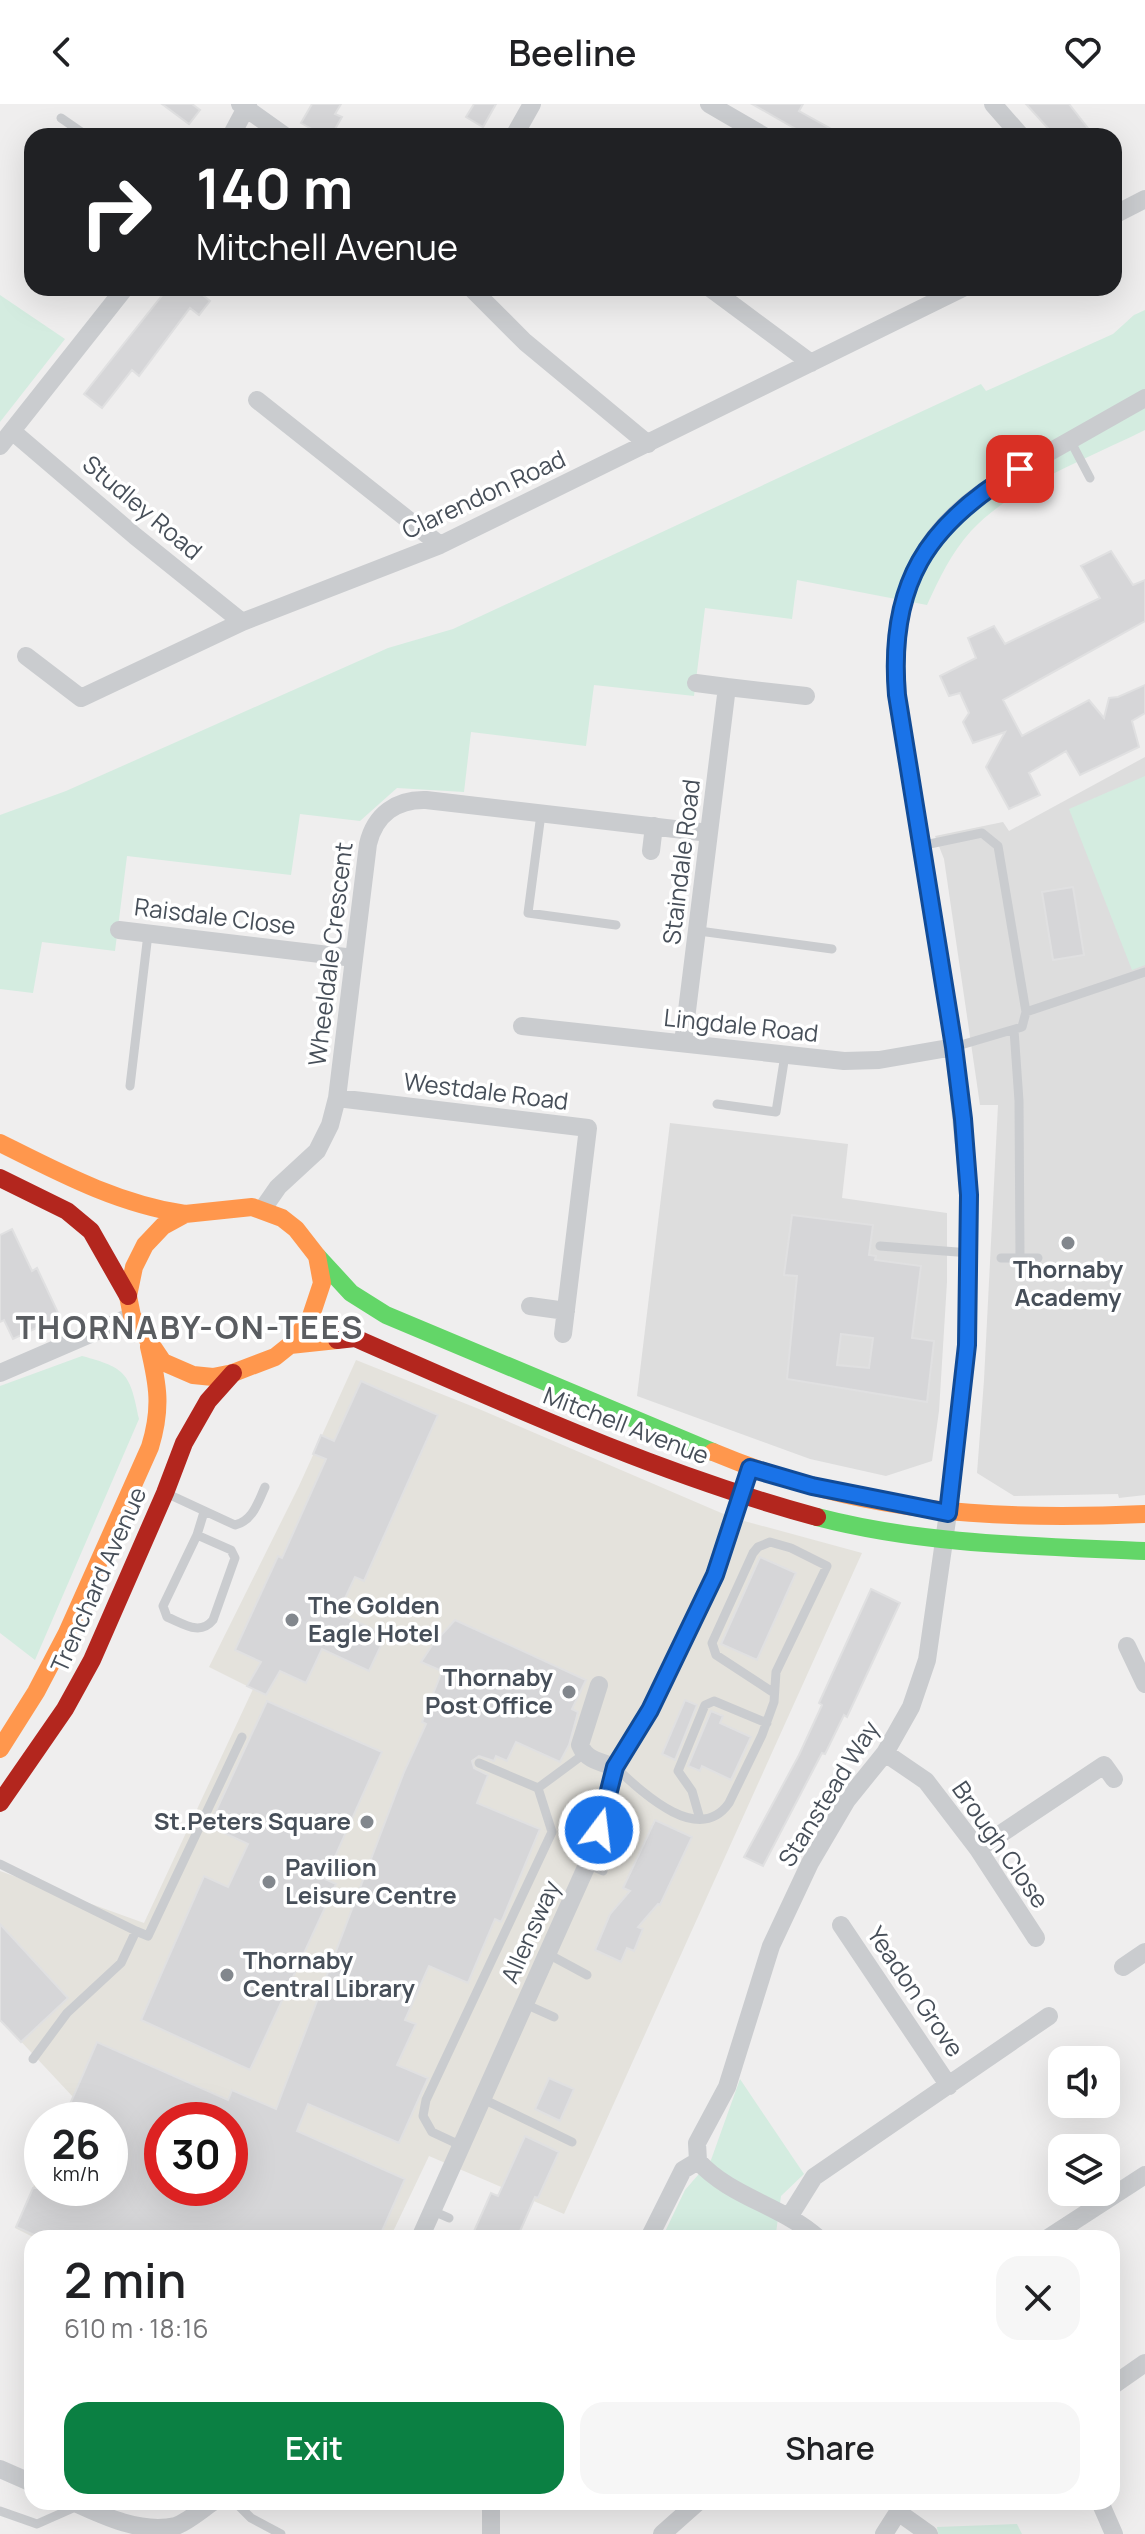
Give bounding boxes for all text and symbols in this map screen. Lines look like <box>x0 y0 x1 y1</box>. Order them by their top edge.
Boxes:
text: Beeline <box>509 28 636 77</box>
icon: back <box>40 30 84 74</box>
icon: heart <box>1061 30 1105 74</box>
text: 140 m <box>196 149 353 226</box>
icon: right <box>64 160 168 264</box>
text: Mitchell Avenue <box>196 222 458 271</box>
pin <box>986 435 1054 503</box>
street label: Clarendon Road <box>396 441 570 546</box>
street label: Studley Road <box>76 447 210 567</box>
icon: arrive <box>998 447 1042 491</box>
street label: Staindale Road <box>654 777 707 946</box>
street label: Wheeldale Crescent <box>299 840 360 1068</box>
street label: Raisdale Close <box>133 889 298 942</box>
street label: Lingdale Road <box>662 1000 820 1049</box>
street label: Westdale Road <box>402 1064 570 1117</box>
marker: Thornaby Academy <box>1059 1234 1077 1252</box>
place label: Thornaby Academy <box>1013 1252 1124 1313</box>
district label: THORNABY-ON-TEES <box>16 1305 364 1349</box>
street label: Mitchell Avenue <box>539 1378 714 1471</box>
street label: Trenchard Avenue <box>42 1481 153 1677</box>
place label: The Golden Eagle Hotel <box>308 1588 440 1649</box>
marker: The Golden Eagle Hotel <box>283 1611 301 1629</box>
place label: Thornaby Post Office <box>425 1660 554 1721</box>
marker: Thornaby Post Office <box>560 1683 578 1701</box>
street label: Stanstead Way <box>770 1714 886 1873</box>
street label: Brough Close <box>945 1774 1057 1914</box>
position arrow <box>557 1788 641 1872</box>
place label: St.Peters Square <box>154 1804 351 1837</box>
marker: St.Peters Square <box>358 1813 376 1831</box>
place label: Pavilion Leisure Centre <box>285 1850 457 1911</box>
marker: Pavilion Leisure Centre <box>260 1873 278 1891</box>
street label: Allensway <box>492 1874 567 1988</box>
street label: Yeadon Grove <box>860 1919 972 2063</box>
place label: Thornaby Central Library <box>243 1943 415 2004</box>
marker: Thornaby Central Library <box>218 1966 236 1984</box>
map controls <box>1048 2046 1120 2206</box>
button: sound <box>1048 2046 1120 2118</box>
speed limit sign: 30 <box>144 2102 248 2206</box>
text: 26 <box>52 2116 100 2171</box>
button: layers <box>1048 2134 1120 2206</box>
text: km/h <box>53 2160 99 2187</box>
text: 2 min <box>64 2247 186 2312</box>
button: close <box>996 2256 1080 2340</box>
text: 610 m · 18:16 <box>64 2310 209 2346</box>
button: Exit <box>64 2402 564 2494</box>
button: Share <box>580 2402 1080 2494</box>

